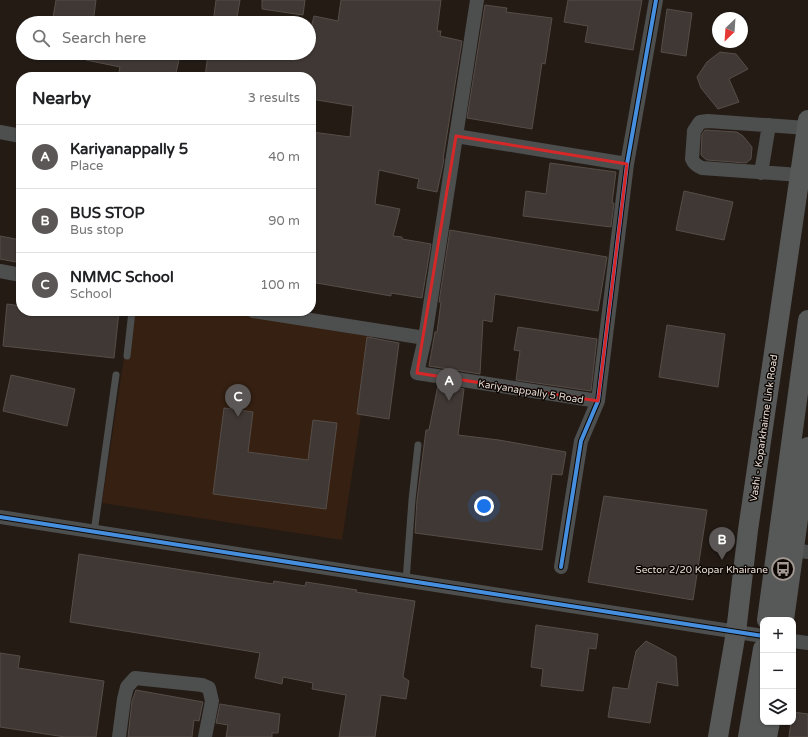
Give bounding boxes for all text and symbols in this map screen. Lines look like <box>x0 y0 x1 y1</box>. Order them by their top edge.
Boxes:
north arrow <box>712 12 748 48</box>
search box <box>16 16 316 60</box>
icon: search <box>30 27 52 49</box>
text: Search here <box>62 29 146 47</box>
text: Nearby <box>32 88 91 109</box>
text: 3 results <box>248 90 300 106</box>
text: Kariyanappally 5 <box>70 140 188 158</box>
text: A <box>40 149 50 165</box>
text: 40 m <box>268 149 300 165</box>
text: Place <box>70 158 103 174</box>
text: BUS STOP <box>70 204 145 222</box>
text: B <box>40 213 50 229</box>
text: 90 m <box>268 213 300 229</box>
text: Bus stop <box>70 222 124 238</box>
text: NMMC School <box>70 268 174 286</box>
text: C <box>40 277 50 293</box>
text: 100 m <box>260 277 300 293</box>
text: School <box>70 286 112 302</box>
street label: Vashi - Koparkhairne Link Road <box>748 354 780 503</box>
pin: A <box>436 368 462 401</box>
street label: Kariyanappally 5 Road <box>477 378 584 406</box>
pin: C <box>225 384 251 417</box>
your location <box>474 496 494 516</box>
pin: B <box>709 527 735 560</box>
bus stop icon: Sector 2/20 Kopar Khairane <box>770 556 796 582</box>
place label: Sector 2/20 Kopar Khairane <box>635 564 768 576</box>
map controls <box>760 617 796 725</box>
button: + <box>760 617 796 653</box>
button: − <box>760 653 796 689</box>
button: layers <box>760 689 796 725</box>

